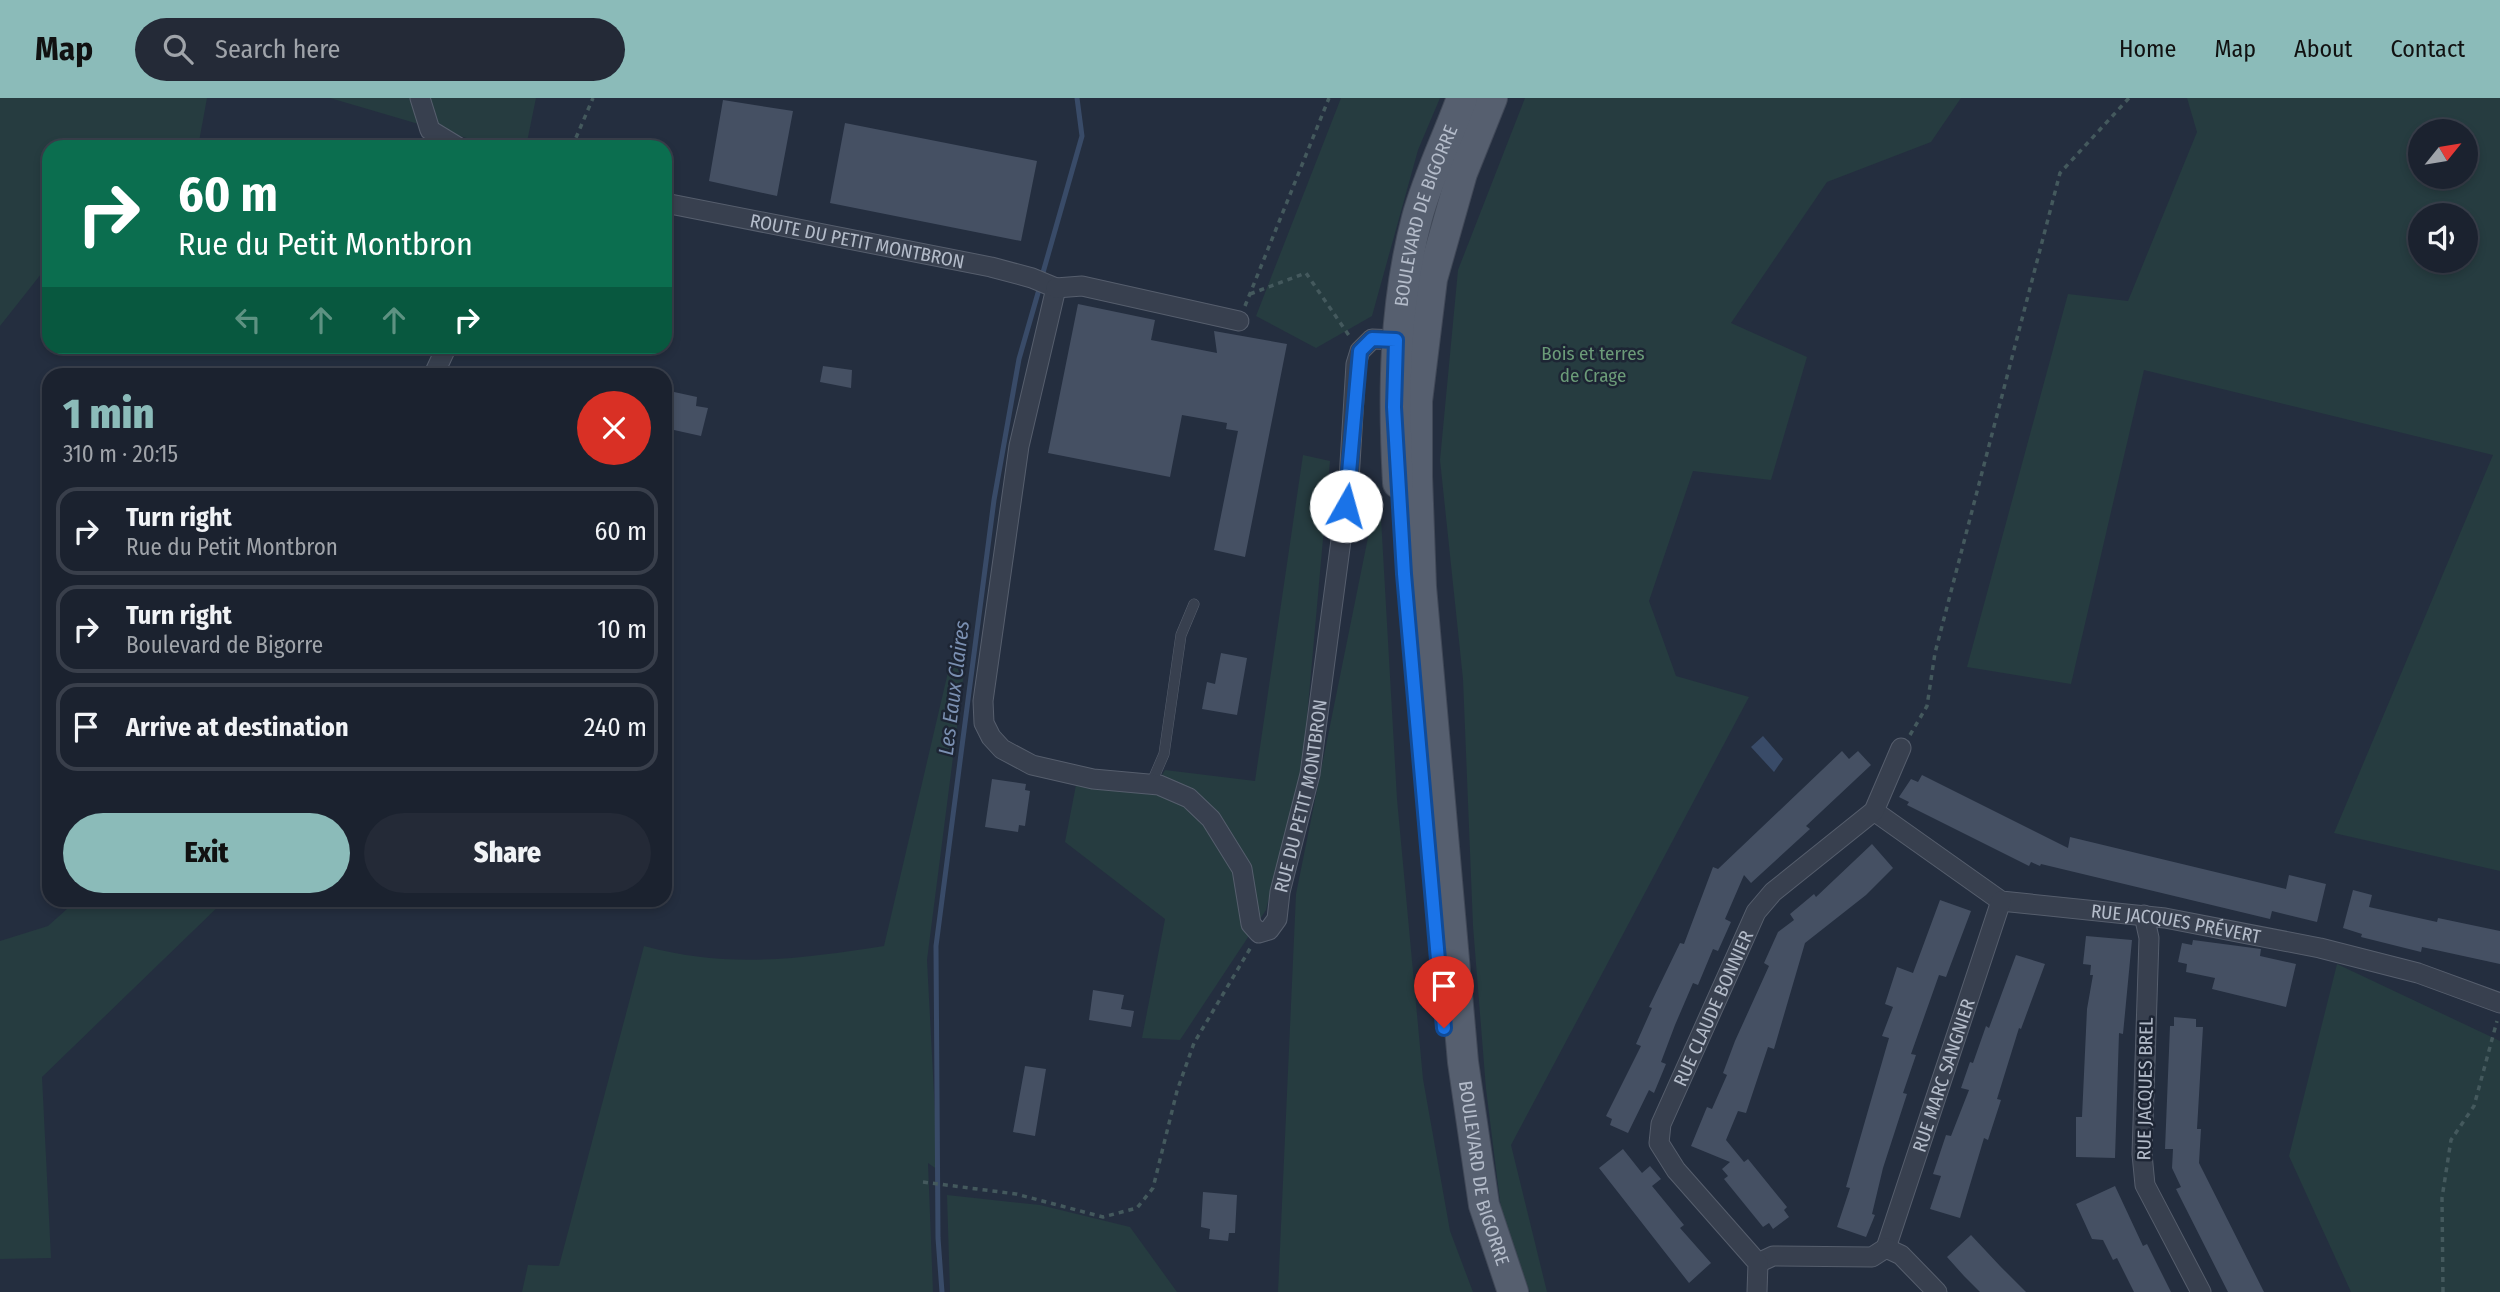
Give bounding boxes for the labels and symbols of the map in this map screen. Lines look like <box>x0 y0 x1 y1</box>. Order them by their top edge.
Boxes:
north arrow <box>2408 119 2478 189</box>
street label: BOULEVARD DE BIGORRE <box>1389 121 1462 308</box>
street label: ROUTE DU PETIT MONTBRON <box>748 208 966 273</box>
park label: Bois et terres de Crage <box>1541 342 1645 387</box>
position arrow <box>1309 469 1383 543</box>
water label: Les Eaux Claires <box>933 619 975 757</box>
street label: RUE DU PETIT MONTBRON <box>1269 698 1331 895</box>
street label: RUE JACQUES PRÉVERT <box>2090 899 2263 948</box>
street label: RUE CLAUDE BONNIER <box>1668 927 1758 1089</box>
pin <box>1414 956 1474 1028</box>
street label: RUE MARC SANGNIER <box>1907 996 1979 1155</box>
street label: RUE JACQUES BREL <box>2132 1017 2158 1161</box>
street label: BOULEVARD DE BIGORRE <box>1454 1079 1515 1268</box>

